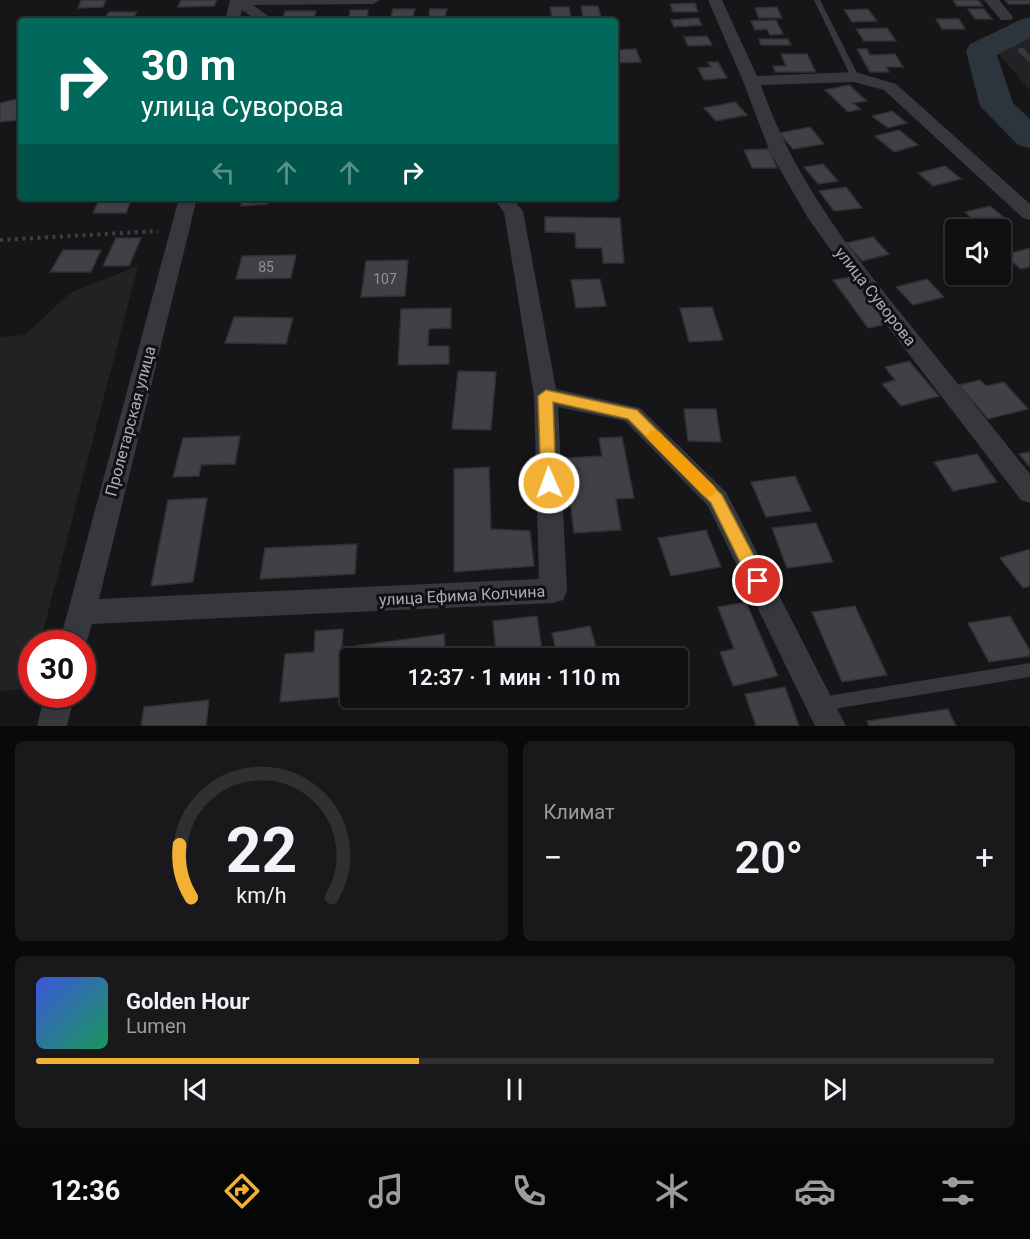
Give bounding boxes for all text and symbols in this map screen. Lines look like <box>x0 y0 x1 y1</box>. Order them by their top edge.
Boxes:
text: 30 m <box>141 41 236 90</box>
icon: right <box>42 42 120 120</box>
text: улица Суворова <box>141 91 344 123</box>
icon: left <box>207 156 240 189</box>
icon: ahead <box>270 156 303 189</box>
icon: ahead <box>333 156 366 189</box>
icon: right <box>396 156 429 189</box>
map controls <box>945 219 1011 285</box>
button: sound <box>945 219 1011 285</box>
street label: улица Суворова <box>831 243 920 349</box>
house number: 85 <box>258 259 274 275</box>
house number: 107 <box>373 271 397 287</box>
street label: Пролетарская улица <box>101 344 160 498</box>
position arrow <box>517 451 581 515</box>
pin <box>732 555 783 606</box>
icon: arrive <box>741 564 774 597</box>
street label: улица Ефима Колчина <box>378 582 546 609</box>
speed limit sign: 30 <box>18 630 96 708</box>
text: 12:37 · 1 мин · 110 m <box>408 665 620 690</box>
text: Климат <box>544 800 615 824</box>
text: 22 <box>225 814 297 887</box>
text: 20° <box>734 831 803 884</box>
text: − <box>544 838 562 877</box>
text: + <box>975 838 994 877</box>
text: km/h <box>236 883 286 908</box>
text: Golden Hour <box>126 989 250 1014</box>
text: Lumen <box>126 1014 187 1038</box>
icon: previous <box>179 1073 212 1106</box>
icon: pause <box>498 1073 531 1106</box>
icon: next <box>818 1073 851 1106</box>
icon: directions <box>221 1170 263 1212</box>
icon: music <box>365 1170 407 1212</box>
icon: phone <box>508 1170 550 1212</box>
icon: climate <box>651 1170 693 1212</box>
icon: car <box>794 1170 836 1212</box>
icon: filters <box>937 1170 979 1212</box>
text: 12:36 <box>51 1175 120 1207</box>

